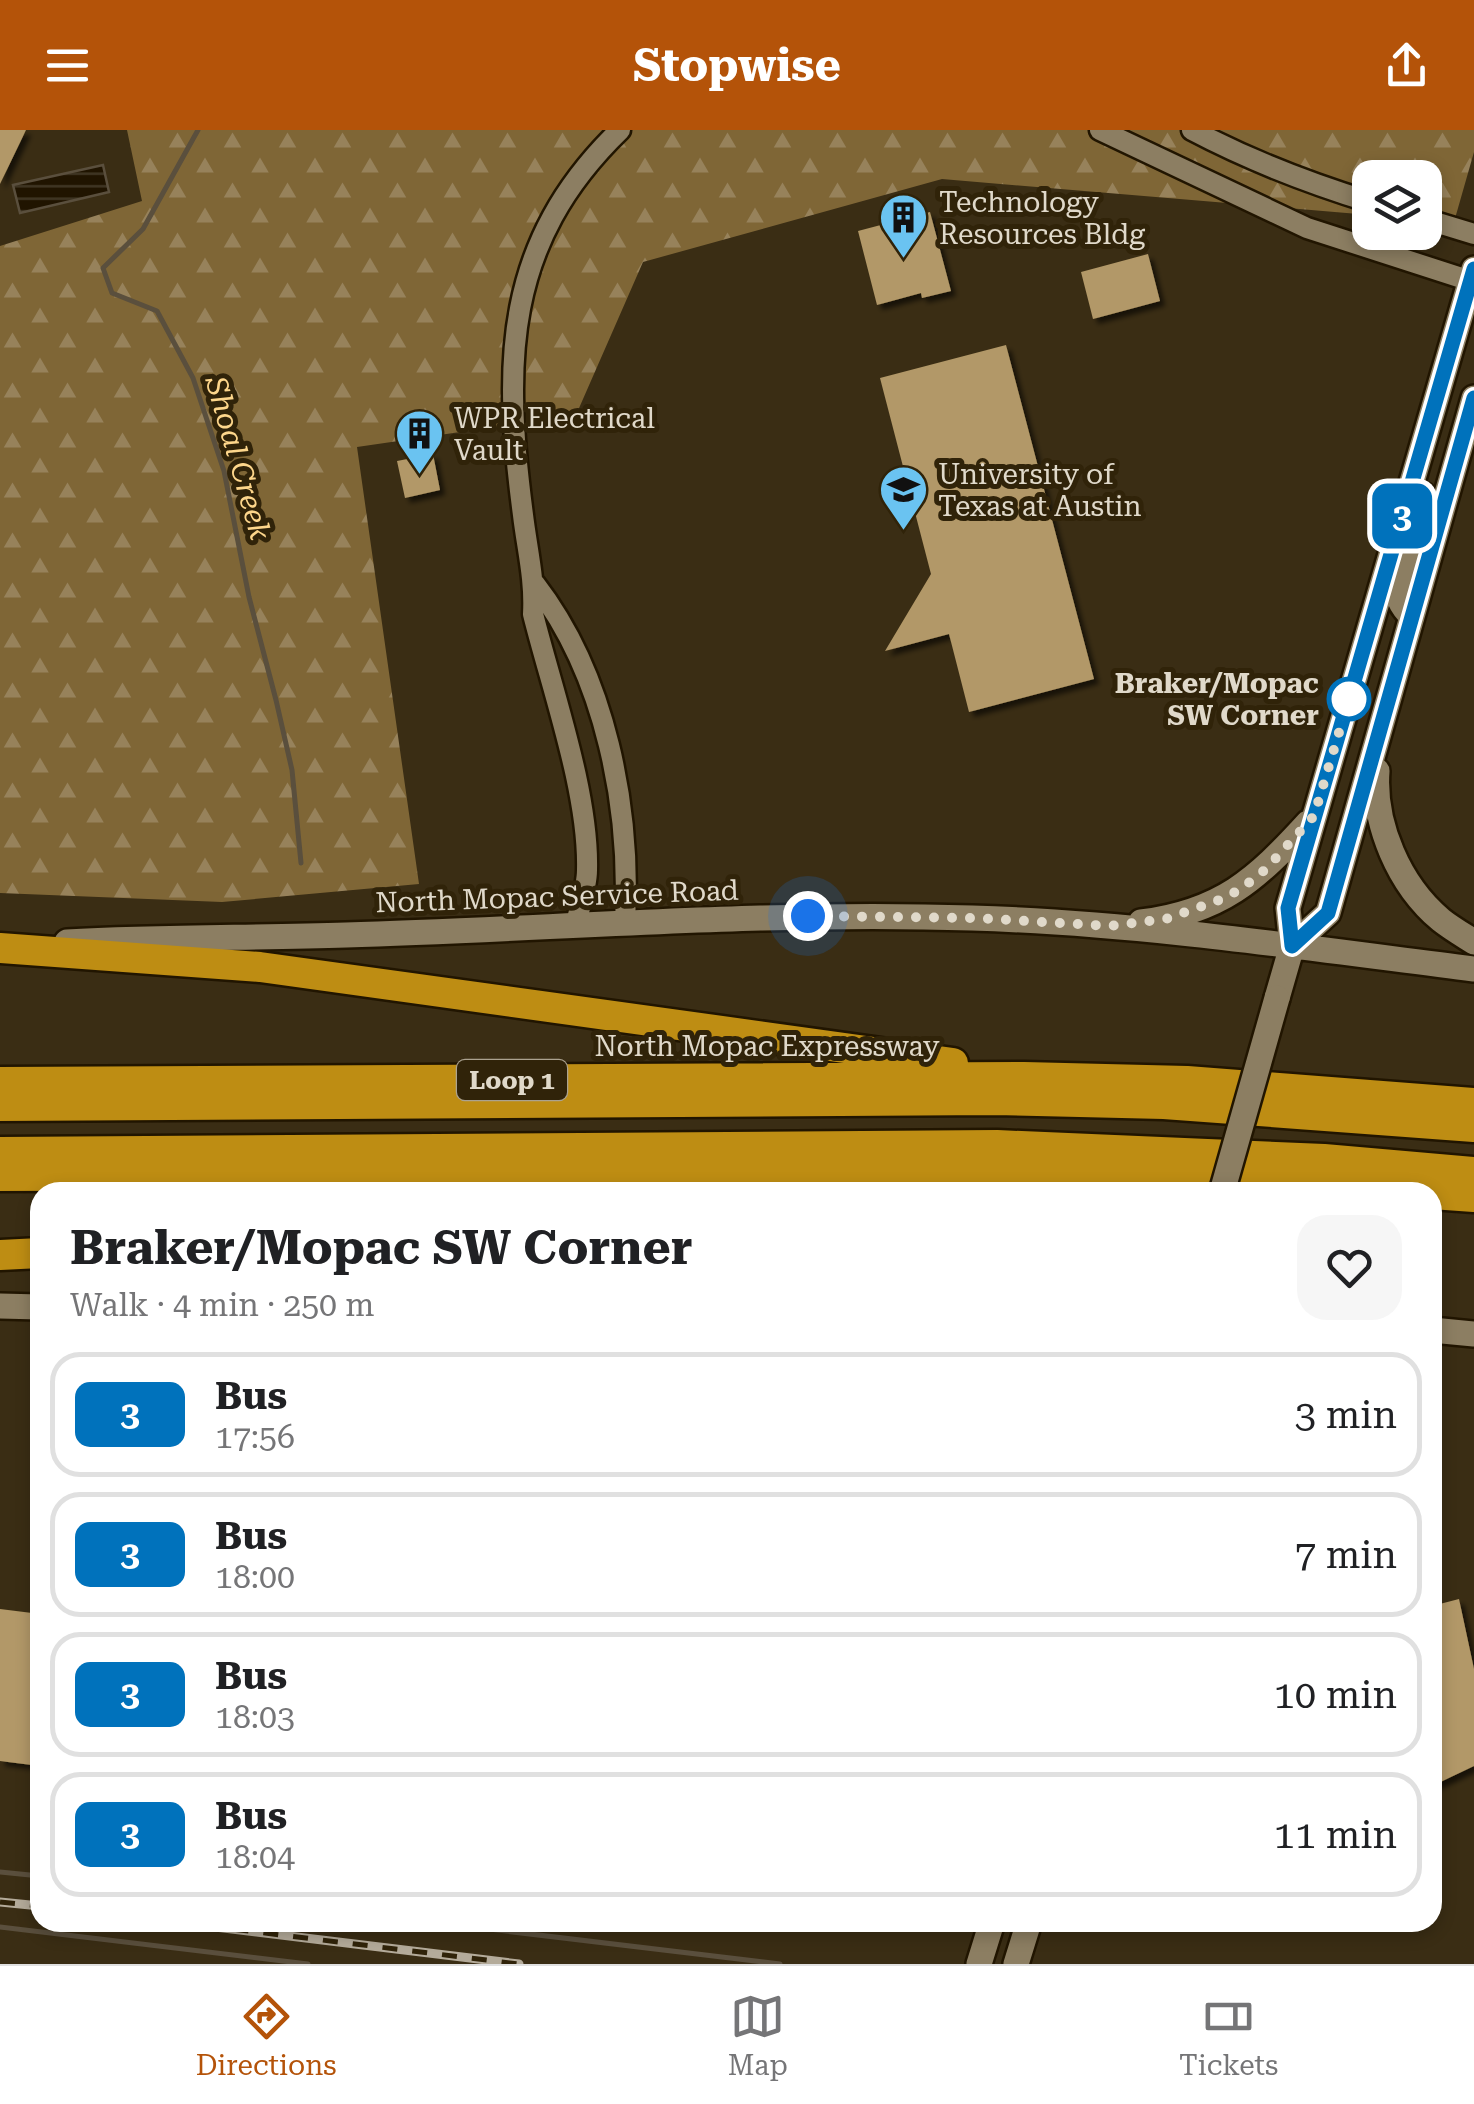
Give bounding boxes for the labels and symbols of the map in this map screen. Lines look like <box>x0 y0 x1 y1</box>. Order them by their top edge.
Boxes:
place label: Technology Resources Bldg <box>939 186 1145 251</box>
building icon: Technology Resources Bldg <box>878 192 930 260</box>
water label: Shoal Creek <box>198 371 279 544</box>
place label: WPR Electrical Vault <box>454 402 655 467</box>
building icon: WPR Electrical Vault <box>393 408 445 476</box>
place label: University of Texas at Austin <box>938 458 1142 523</box>
school or university icon: University of Texas at Austin <box>877 464 929 532</box>
line badge: 3 <box>1370 484 1434 548</box>
place label: Braker/Mopac SW Corner <box>1115 667 1319 732</box>
marker: Braker/Mopac SW Corner <box>1328 678 1370 720</box>
street label: North Mopac Service Road <box>375 874 739 919</box>
your location <box>783 891 833 941</box>
street label: North Mopac Expressway <box>594 1030 940 1063</box>
road number: Loop 1 <box>457 1060 567 1100</box>

